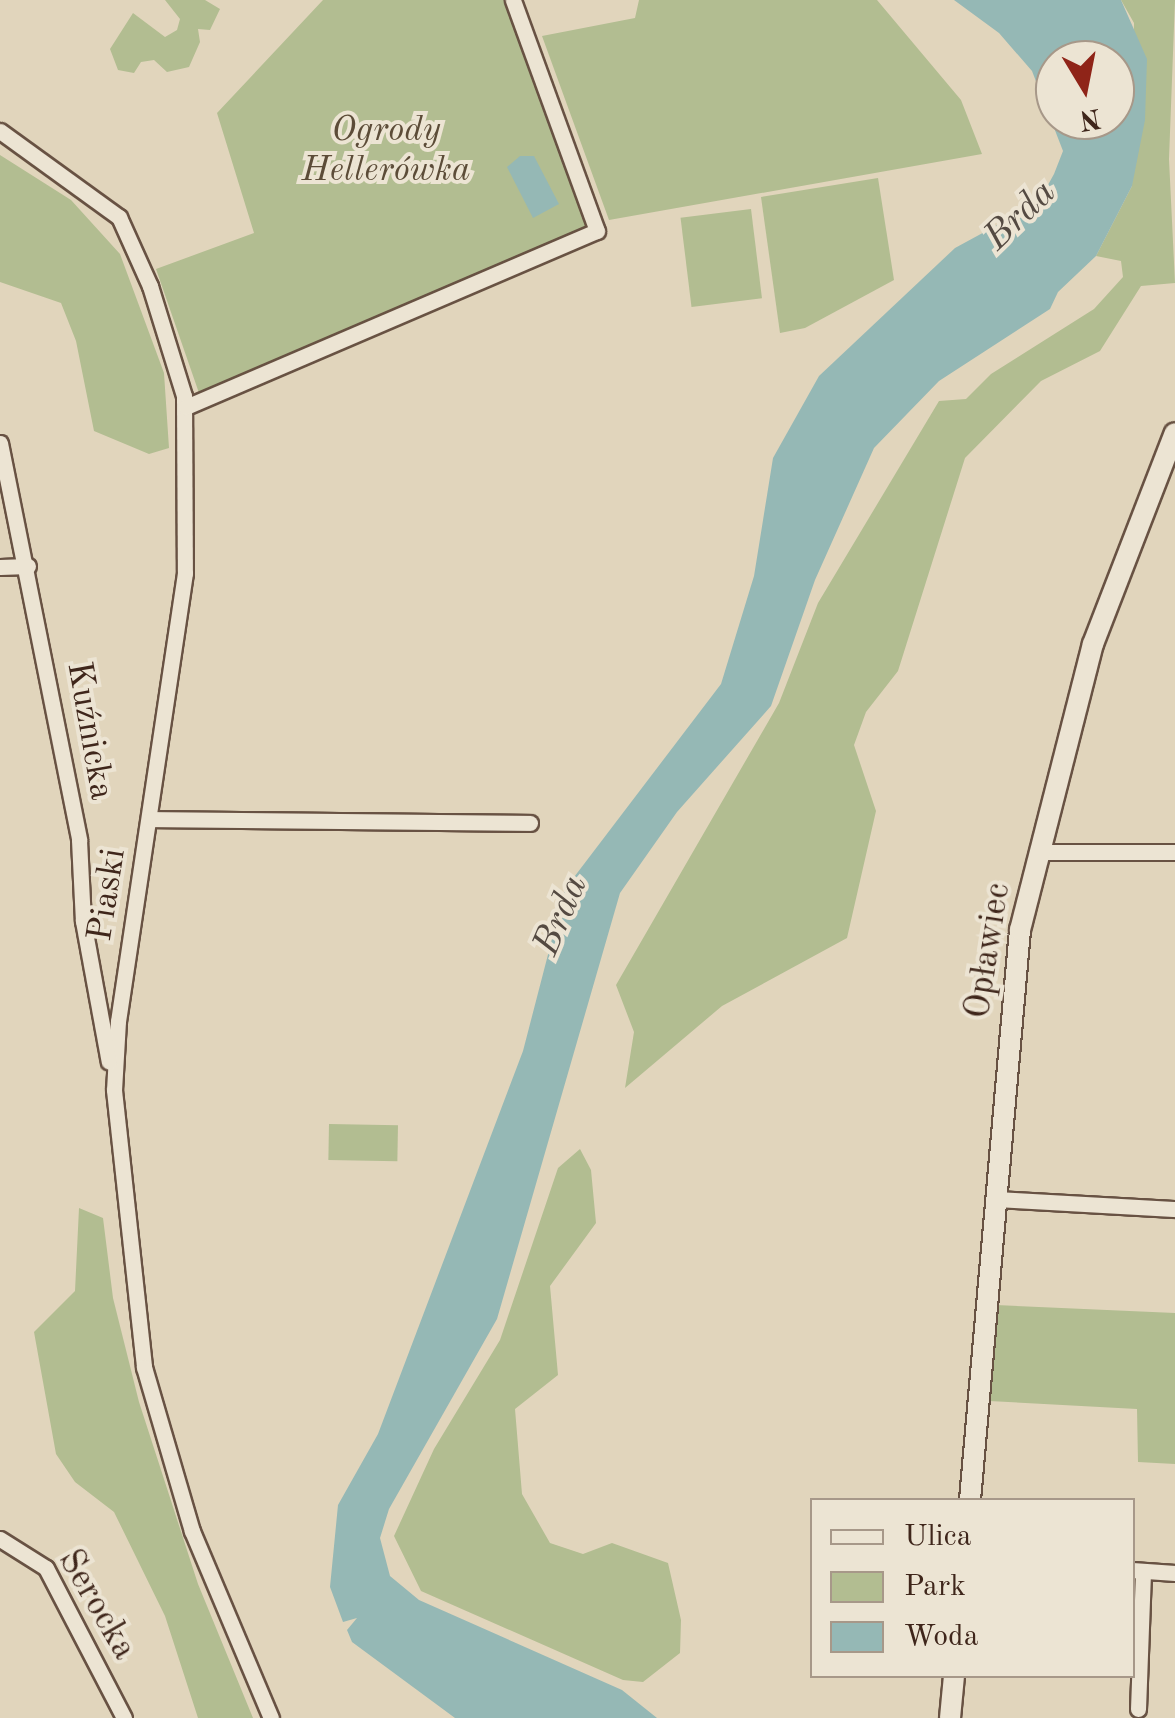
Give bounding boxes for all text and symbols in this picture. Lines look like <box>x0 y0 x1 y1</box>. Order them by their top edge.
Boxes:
north arrow <box>1035 40 1135 140</box>
text: N <box>1077 102 1103 133</box>
park label: Ogrody Hellerówka <box>301 110 471 192</box>
water label: Brda <box>975 171 1067 261</box>
street label: Kuźnicka <box>56 659 122 803</box>
street label: Piaski <box>80 846 136 944</box>
water label: Brda <box>525 869 599 963</box>
street label: Opławiec <box>958 880 1020 1022</box>
legend <box>810 1498 1135 1678</box>
text: Ulica <box>904 1522 972 1552</box>
street label: Serocka <box>48 1542 144 1668</box>
text: Park <box>904 1572 966 1602</box>
text: Woda <box>904 1622 979 1652</box>

